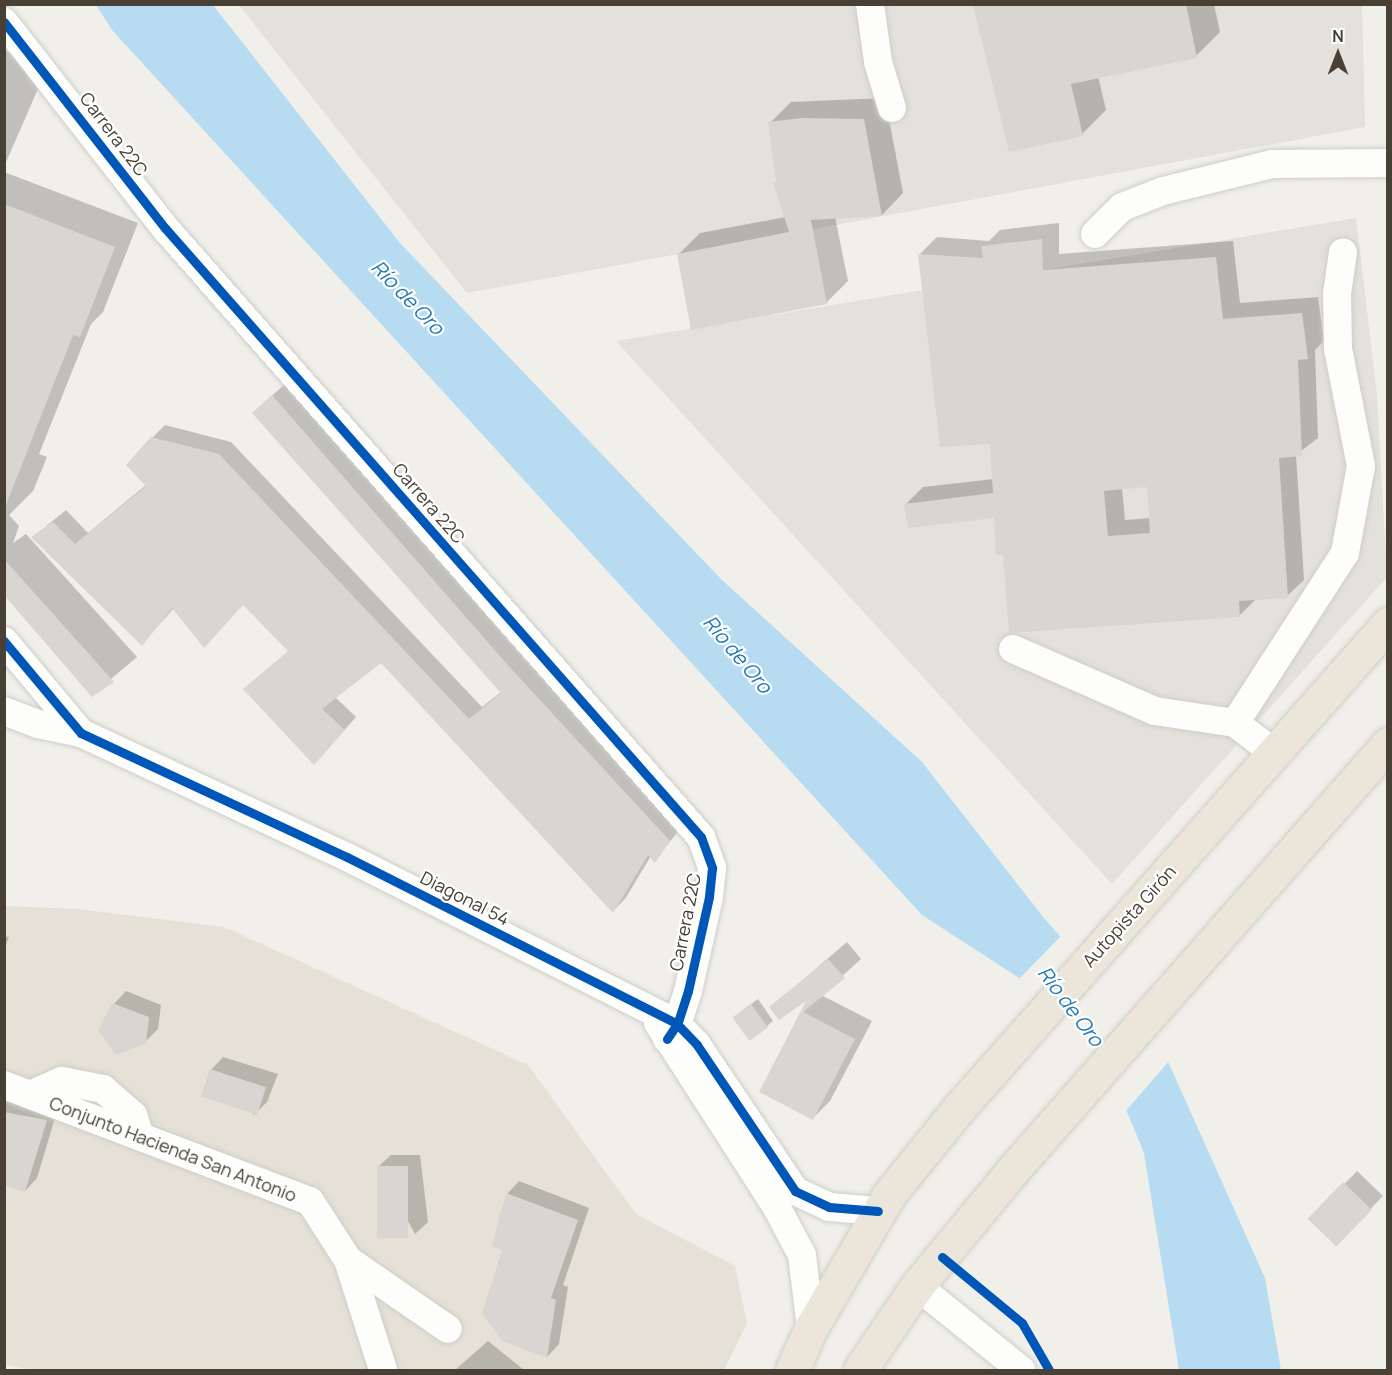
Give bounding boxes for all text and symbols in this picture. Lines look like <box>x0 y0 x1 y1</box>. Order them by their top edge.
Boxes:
north arrow <box>1308 24 1368 84</box>
text: N <box>1332 25 1344 47</box>
street label: Carrera 22C <box>75 88 153 180</box>
water label: Río de Oro <box>367 255 449 339</box>
street label: Carrera 22C <box>388 458 470 548</box>
water label: Río de Oro <box>699 610 777 698</box>
street label: Autopista Girón <box>1078 861 1180 971</box>
street label: Diagonal 54 <box>417 866 513 930</box>
street label: Carrera 22C <box>665 871 705 973</box>
water label: Río de Oro <box>1033 961 1109 1051</box>
street label: Conjunto Hacienda San Antonio <box>46 1092 300 1206</box>

